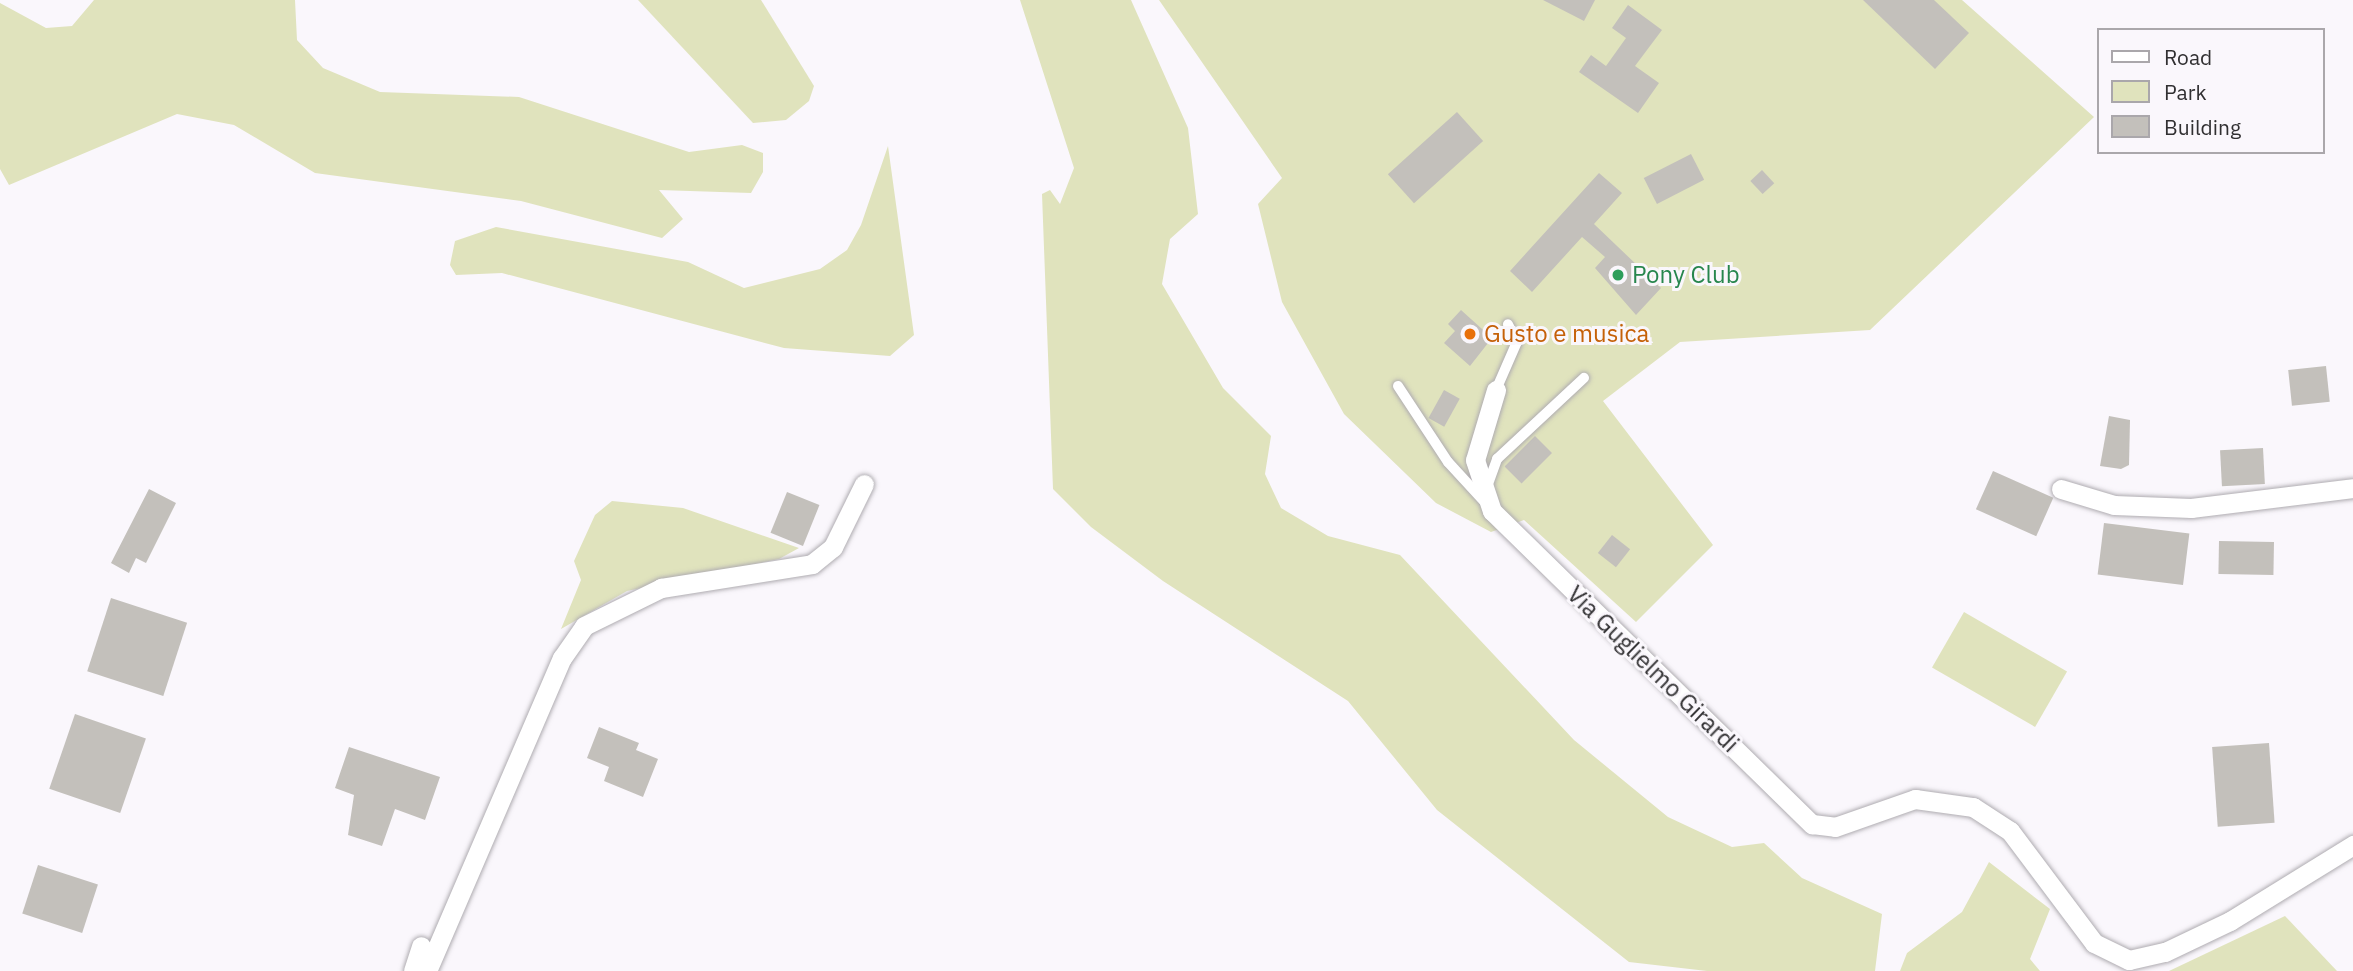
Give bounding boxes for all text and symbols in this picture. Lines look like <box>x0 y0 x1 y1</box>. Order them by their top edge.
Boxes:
legend <box>2098 28 2325 154</box>
text: Road <box>2164 43 2212 71</box>
text: Park <box>2164 78 2207 106</box>
text: Building <box>2164 113 2241 141</box>
place label: Pony Club <box>1632 261 1740 289</box>
marker: Pony Club <box>1610 267 1626 283</box>
place label: Gusto e musica <box>1484 320 1649 348</box>
marker: Gusto e musica <box>1462 326 1478 342</box>
street label: Via Guglielmo Girardi <box>1561 580 1745 758</box>

